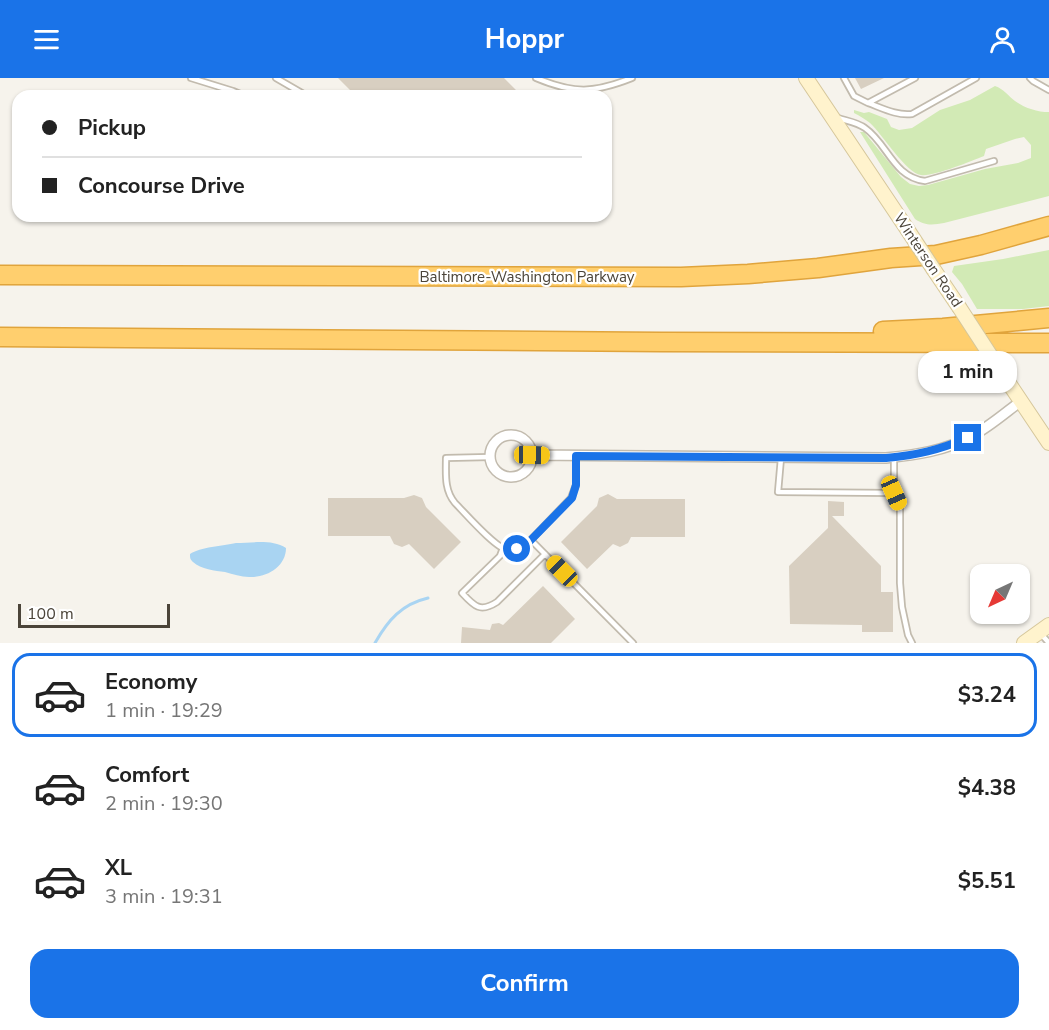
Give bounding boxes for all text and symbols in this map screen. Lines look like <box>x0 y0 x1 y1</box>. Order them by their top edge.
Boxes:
text: Hoppr <box>485 21 564 58</box>
icon: menu <box>30 23 63 56</box>
icon: person <box>986 23 1019 56</box>
text: Pickup <box>78 113 146 143</box>
text: Concourse Drive <box>78 171 245 201</box>
street label: Winterson Road <box>889 209 967 311</box>
street label: Baltimore-Washington Parkway <box>419 267 635 287</box>
callout: 1 min <box>918 351 1018 393</box>
text: 1 min <box>942 358 993 385</box>
route end <box>954 424 981 451</box>
car <box>514 446 550 464</box>
car <box>878 473 910 513</box>
route start <box>503 535 530 562</box>
car <box>543 552 581 590</box>
north arrow <box>970 564 1030 624</box>
map controls <box>970 564 1030 624</box>
scale bar <box>18 601 170 628</box>
text: 100 m <box>27 603 74 625</box>
text: Economy <box>105 667 197 697</box>
icon: car <box>33 668 87 722</box>
text: $3.24 <box>958 680 1016 710</box>
text: 1 min · 19:29 <box>105 697 223 724</box>
text: Comfort <box>105 760 189 790</box>
icon: car <box>33 761 87 815</box>
text: $4.38 <box>958 773 1016 803</box>
text: 2 min · 19:30 <box>105 790 223 817</box>
text: XL <box>105 853 132 883</box>
icon: car <box>33 854 87 908</box>
text: $5.51 <box>958 866 1016 896</box>
text: 3 min · 19:31 <box>105 883 223 910</box>
button: Confirm <box>30 949 1019 1018</box>

